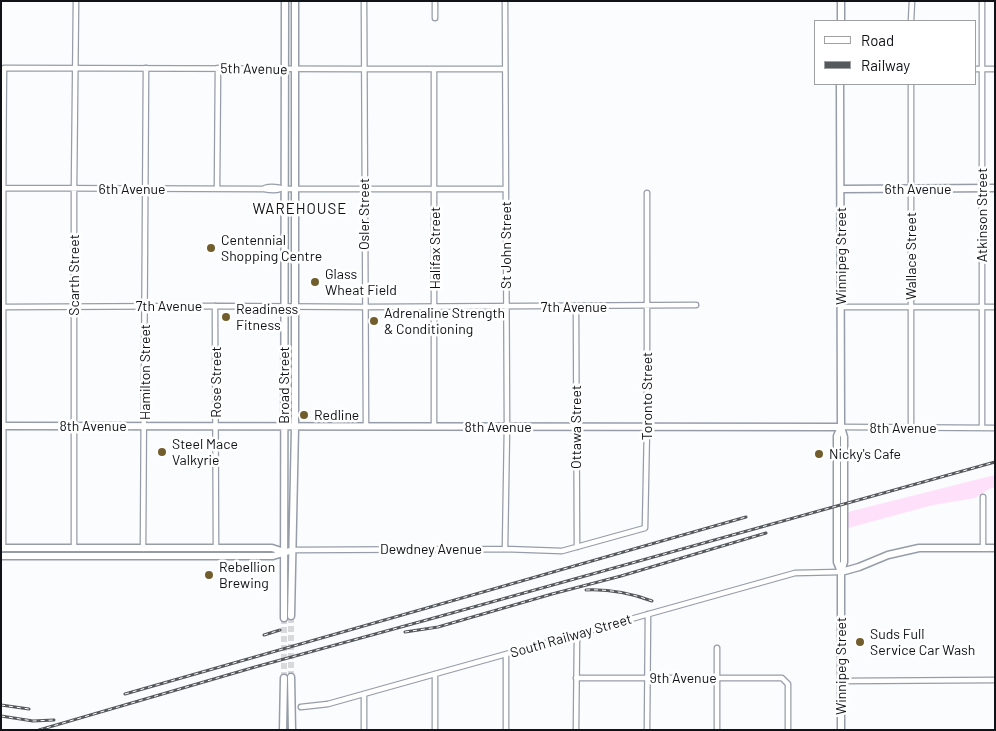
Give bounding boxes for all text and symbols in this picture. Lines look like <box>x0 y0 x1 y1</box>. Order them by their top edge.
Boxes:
legend <box>814 20 976 85</box>
text: Road <box>861 31 894 49</box>
text: Railway <box>861 56 910 74</box>
street label: 5th Avenue <box>220 60 288 78</box>
street label: Atkinson Street <box>974 168 990 262</box>
street label: Osler Street <box>356 178 372 250</box>
street label: 6th Avenue <box>98 181 166 197</box>
street label: 6th Avenue <box>884 181 952 197</box>
district label: WAREHOUSE <box>251 200 349 218</box>
street label: St John Street <box>498 201 514 289</box>
street label: Halifax Street <box>427 207 443 289</box>
street label: Winnipeg Street <box>833 207 849 305</box>
street label: Wallace Street <box>903 212 919 300</box>
place label: Centennial Shopping Centre <box>221 232 322 264</box>
street label: Scarth Street <box>66 234 82 316</box>
marker: Centennial Shopping Centre <box>205 242 217 254</box>
place label: Glass Wheat Field <box>325 266 397 298</box>
marker: Glass Wheat Field <box>309 276 321 288</box>
street label: 7th Avenue <box>136 298 202 314</box>
street label: 7th Avenue <box>541 299 607 315</box>
place label: Readiness Fitness <box>236 301 298 334</box>
place label: Adrenaline Strength & Conditioning <box>384 305 505 338</box>
marker: Readiness Fitness <box>220 311 232 323</box>
marker: Adrenaline Strength & Conditioning <box>368 315 380 327</box>
street label: Hamilton Street <box>137 324 153 420</box>
street label: Rose Street <box>208 346 224 418</box>
street label: Broad Street <box>276 346 292 424</box>
street label: Toronto Street <box>639 352 655 440</box>
street label: Ottawa Street <box>568 385 584 469</box>
place label: Redline <box>314 407 359 423</box>
marker: Redline <box>298 409 310 421</box>
street label: 8th Avenue <box>59 418 127 434</box>
street label: 8th Avenue <box>464 419 532 435</box>
street label: 8th Avenue <box>869 420 937 436</box>
place label: Steel Mace Valkyrie <box>172 436 238 468</box>
marker: Steel Mace Valkyrie <box>156 446 168 458</box>
place label: Nicky's Cafe <box>829 446 901 462</box>
marker: Nicky's Cafe <box>813 448 825 460</box>
street label: Dewdney Avenue <box>380 541 482 557</box>
place label: Rebellion Brewing <box>219 559 275 592</box>
marker: Rebellion Brewing <box>203 569 215 581</box>
street label: South Railway Street <box>508 611 634 661</box>
street label: Winnipeg Street <box>833 617 849 715</box>
place label: Suds Full Service Car Wash <box>870 626 975 658</box>
marker: Suds Full Service Car Wash <box>854 636 866 648</box>
street label: 9th Avenue <box>649 670 717 686</box>

